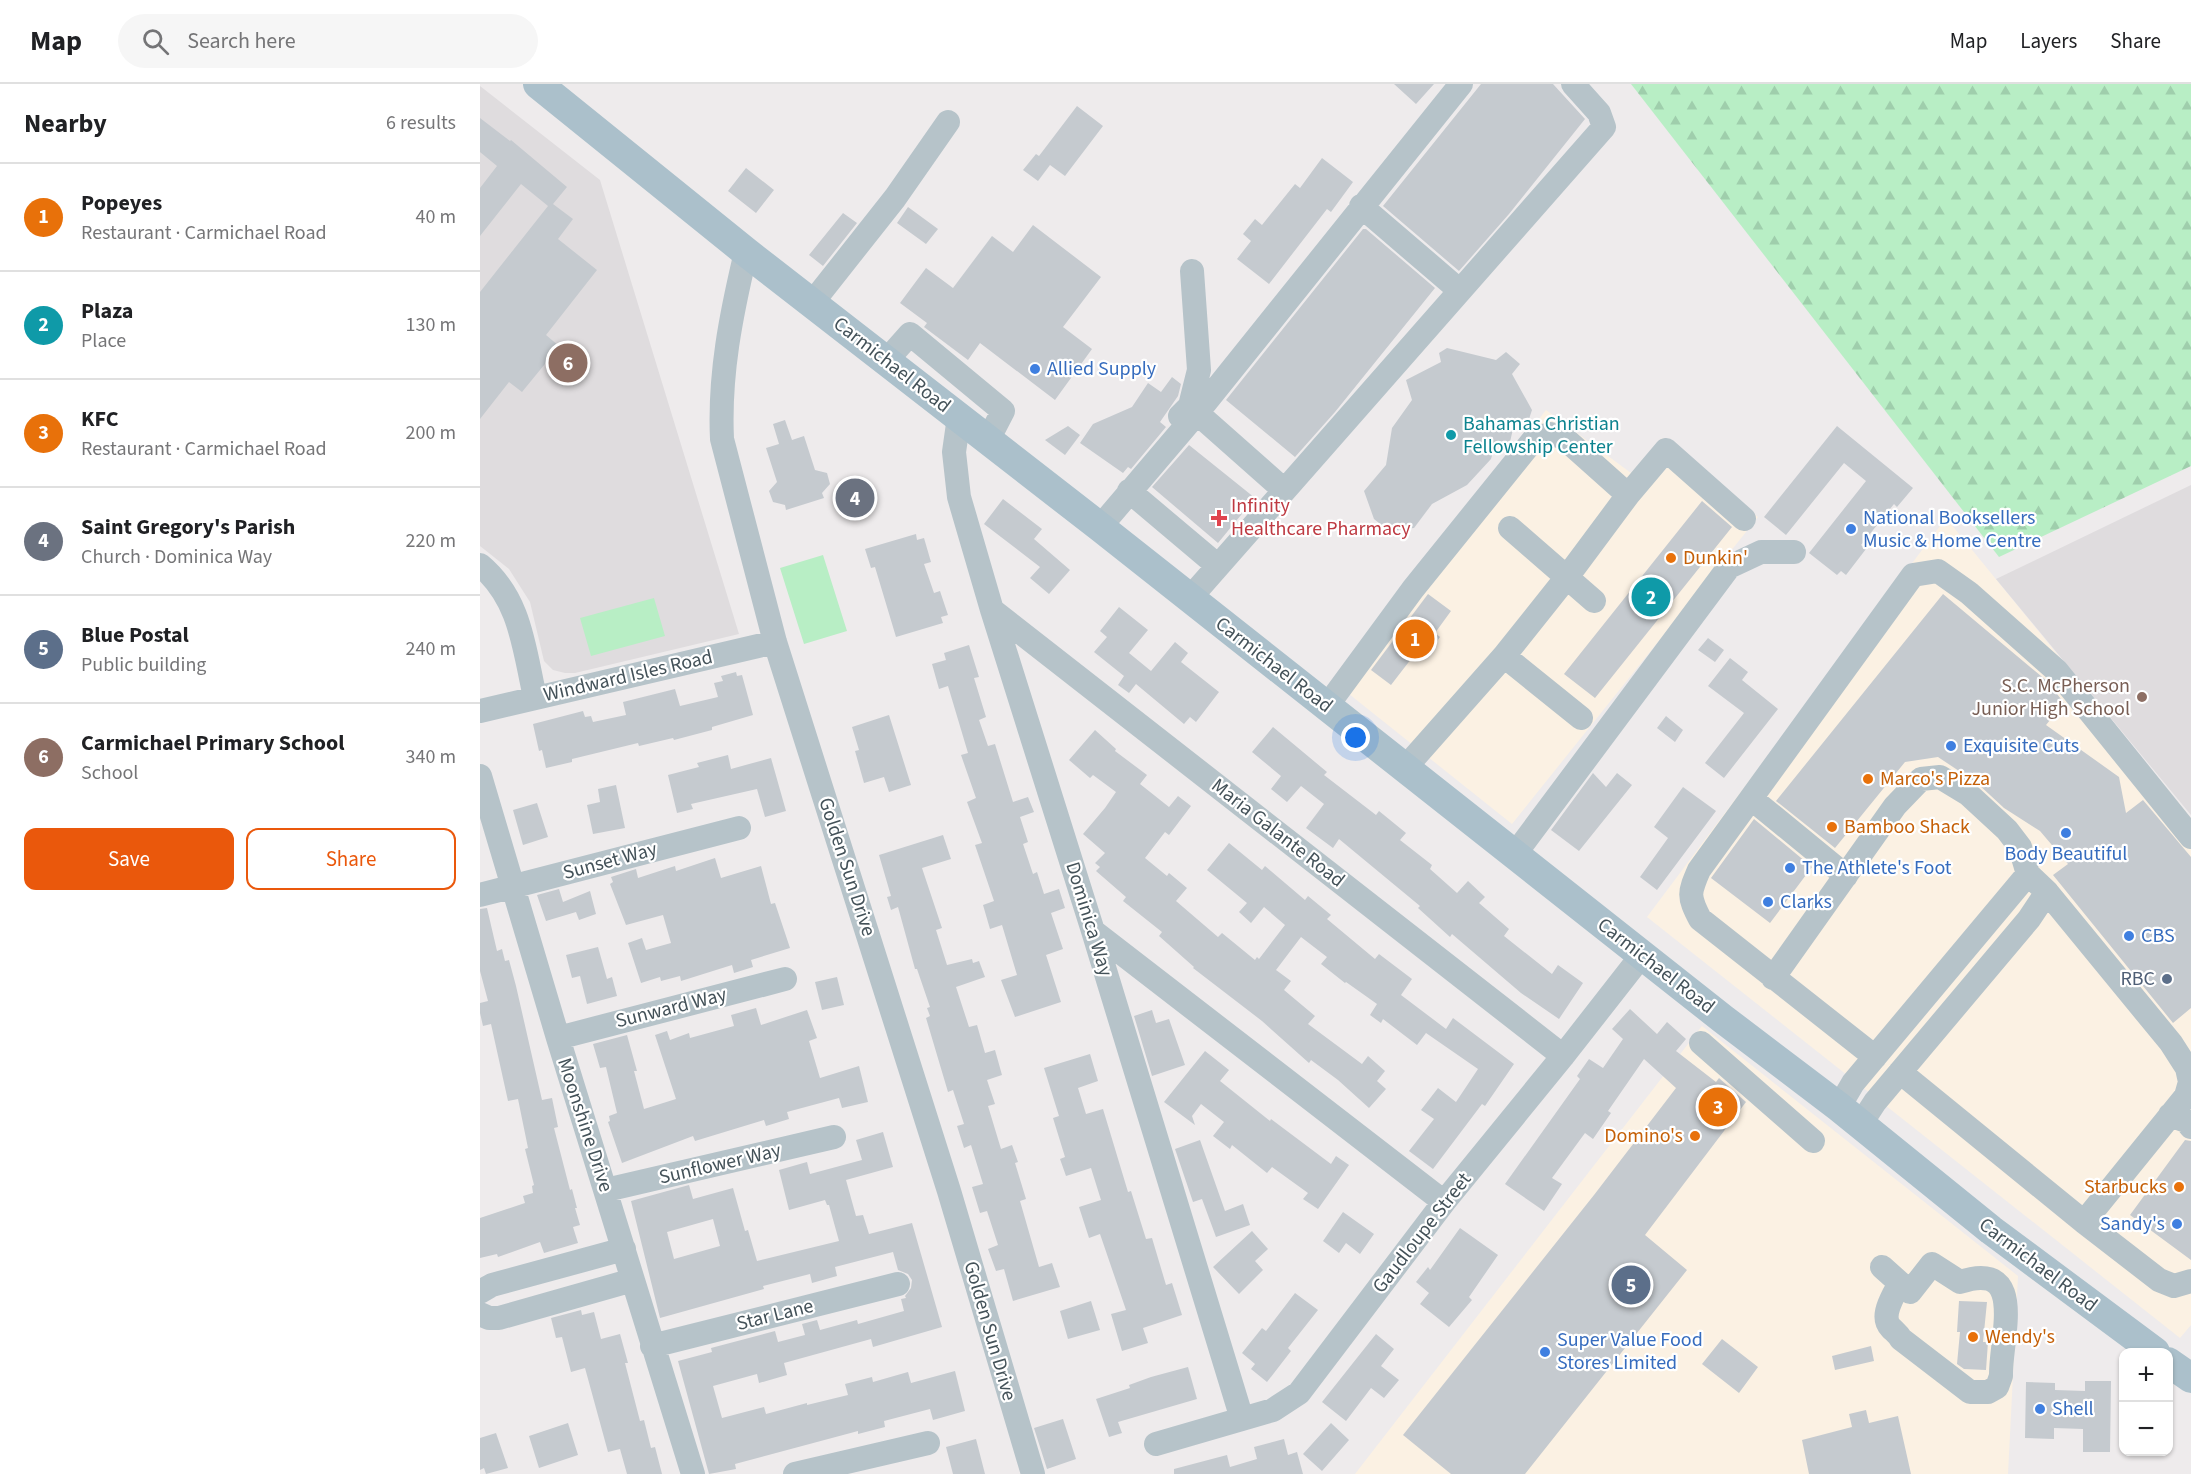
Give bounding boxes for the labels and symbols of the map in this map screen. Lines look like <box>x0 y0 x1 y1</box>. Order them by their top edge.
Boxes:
street label: Carmichael Road <box>827 310 957 420</box>
pin: 6 <box>548 340 587 386</box>
place label: Allied Supply <box>1047 355 1157 383</box>
marker: Allied Supply <box>1028 362 1042 376</box>
place label: Bahamas Christian Fellowship Center <box>1463 410 1620 461</box>
marker: Bahamas Christian Fellowship Center <box>1444 428 1458 442</box>
pin: 4 <box>836 476 874 520</box>
place label: Infinity Healthcare Pharmacy <box>1231 492 1411 543</box>
place label: National Booksellers Music & Home Centre <box>1863 504 2041 555</box>
marker: Infinity Healthcare Pharmacy <box>1212 511 1226 525</box>
marker: National Booksellers Music & Home Centre <box>1844 522 1858 536</box>
place label: Dunkin' <box>1683 544 1748 572</box>
marker: Dunkin' <box>1664 551 1678 565</box>
pin: 2 <box>1632 574 1670 620</box>
street label: Carmichael Road <box>1209 610 1339 720</box>
pin: 1 <box>1396 616 1434 662</box>
street label: Windward Isles Road <box>541 643 715 709</box>
place label: S.C. McPherson Junior High School <box>1972 672 2130 723</box>
marker: S.C. McPherson Junior High School <box>2135 690 2149 704</box>
your location <box>1341 723 1370 752</box>
place label: Exquisite Cuts <box>1963 732 2079 760</box>
marker: Exquisite Cuts <box>1944 739 1958 753</box>
place label: Marco's Pizza <box>1880 765 1990 793</box>
street label: Maria Galante Road <box>1205 772 1351 894</box>
marker: Marco's Pizza <box>1861 772 1875 786</box>
street label: Golden Sun Drive <box>811 794 883 940</box>
place label: Bamboo Shack <box>1844 813 1970 841</box>
marker: Bamboo Shack <box>1825 820 1839 834</box>
marker: Body Beautiful <box>2059 826 2073 840</box>
street label: Sunset Way <box>560 835 661 887</box>
place label: Body Beautiful <box>2005 840 2127 868</box>
place label: The Athlete's Foot <box>1802 854 1952 882</box>
street label: Dominica Way <box>1058 858 1120 980</box>
marker: The Athlete's Foot <box>1783 861 1797 875</box>
place label: Clarks <box>1780 888 1832 916</box>
marker: Clarks <box>1761 895 1775 909</box>
street label: Carmichael Road <box>1591 911 1721 1021</box>
place label: CBS <box>2141 922 2175 950</box>
marker: CBS <box>2122 929 2136 943</box>
place label: RBC <box>2120 965 2155 993</box>
marker: RBC <box>2160 972 2174 986</box>
street label: Sunward Way <box>613 981 730 1035</box>
street label: Moonshine Drive <box>550 1054 620 1196</box>
pin: 3 <box>1698 1084 1738 1130</box>
place label: Domino's <box>1604 1122 1683 1150</box>
marker: Domino's <box>1688 1129 1702 1143</box>
street label: Sunflower Way <box>656 1136 784 1192</box>
street label: Gaudloupe Street <box>1366 1167 1478 1299</box>
place label: Starbucks <box>2084 1173 2167 1201</box>
marker: Starbucks <box>2172 1180 2186 1194</box>
place label: Sandy's <box>2100 1210 2165 1238</box>
street label: Carmichael Road <box>1973 1211 2103 1319</box>
marker: Sandy's <box>2170 1217 2184 1231</box>
street label: Golden Sun Drive <box>957 1258 1023 1404</box>
pin: 5 <box>1612 1262 1650 1308</box>
street label: Star Lane <box>734 1292 816 1338</box>
place label: Wendy's <box>1985 1323 2055 1351</box>
place label: Super Value Food Stores Limited <box>1557 1326 1703 1377</box>
marker: Wendy's <box>1966 1330 1980 1344</box>
marker: Super Value Food Stores Limited <box>1538 1345 1552 1359</box>
place label: Shell <box>2052 1395 2094 1423</box>
marker: Shell <box>2033 1402 2047 1416</box>

